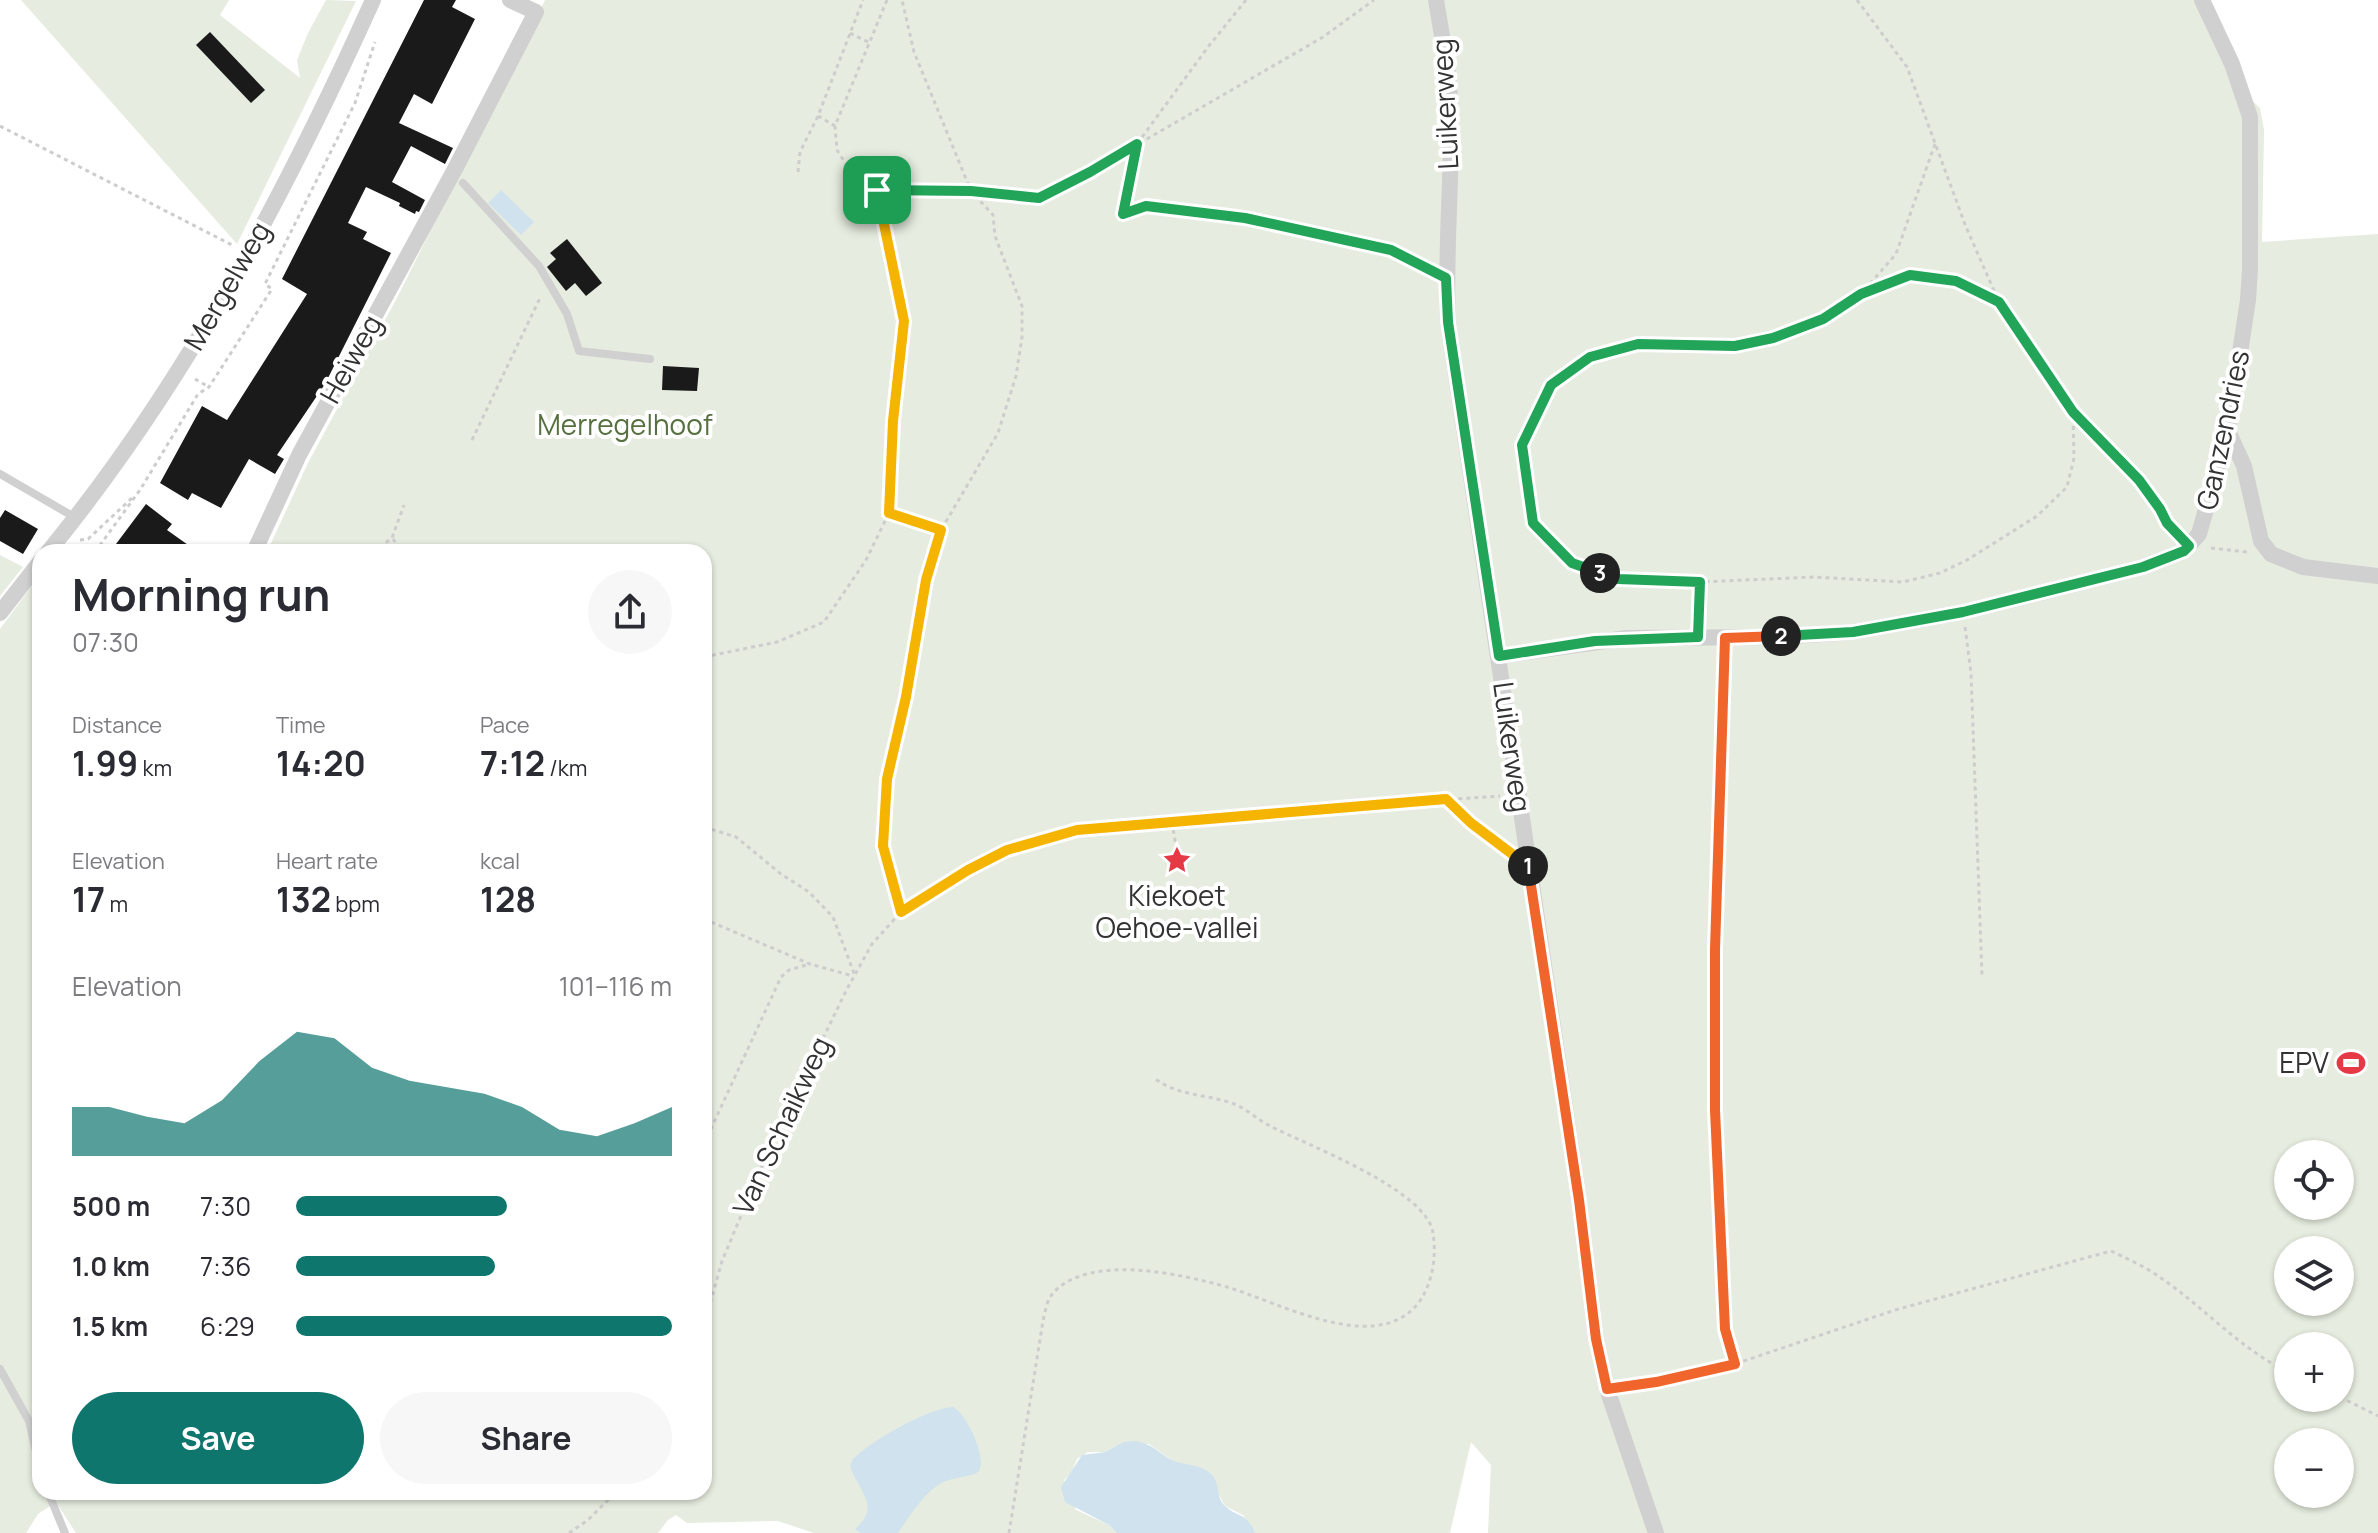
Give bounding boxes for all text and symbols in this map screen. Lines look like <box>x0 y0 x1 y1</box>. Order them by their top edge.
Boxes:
street label: Luikerweg <box>1422 37 1466 171</box>
pin <box>843 156 911 224</box>
icon: arrive <box>855 168 899 212</box>
street label: Mergelweg <box>174 214 278 357</box>
street label: Heiweg <box>310 307 390 410</box>
street label: Ganzendries <box>2187 346 2257 513</box>
park label: Merregelhoof <box>537 405 713 443</box>
pin: 3 <box>1580 553 1620 593</box>
text: 3 <box>1594 558 1606 588</box>
text: Morning run <box>72 564 330 624</box>
button: share <box>588 570 672 654</box>
pin: 2 <box>1761 616 1801 656</box>
text: 2 <box>1774 621 1788 651</box>
text: 07:30 <box>72 624 139 660</box>
street label: Luikerweg <box>1485 679 1541 815</box>
text: Distance <box>72 710 162 740</box>
text: Time <box>276 710 326 740</box>
text: Pace <box>480 710 530 740</box>
text: 1.99 <box>72 740 138 786</box>
text: 14:20 <box>276 740 366 786</box>
text: 7:12 <box>480 740 545 786</box>
text: km <box>138 753 172 783</box>
text: /km <box>545 753 587 783</box>
place icon: Kiekoet Oehoe-vallei <box>1162 845 1192 875</box>
text: Elevation <box>72 846 165 876</box>
text: Heart rate <box>276 846 378 876</box>
text: kcal <box>480 846 520 876</box>
pin: 1 <box>1508 846 1548 886</box>
text: 1 <box>1523 851 1533 881</box>
text: 17 <box>72 876 105 922</box>
text: 132 <box>276 876 331 922</box>
text: 128 <box>480 876 536 922</box>
place label: Kiekoet Oehoe-vallei <box>1096 876 1258 946</box>
text: m <box>105 889 128 919</box>
text: bpm <box>331 889 380 919</box>
text: Elevation <box>72 968 182 1004</box>
text: 101–116 m <box>559 968 672 1004</box>
street label: Van Schaikweg <box>723 1030 839 1221</box>
place label: EPV <box>2279 1043 2329 1081</box>
sports icon: EPV <box>2336 1048 2366 1078</box>
map controls <box>2274 1140 2354 1508</box>
button: locate <box>2274 1140 2354 1220</box>
text: 500 m <box>72 1188 150 1224</box>
text: 7:30 <box>200 1188 251 1224</box>
button: layers <box>2274 1236 2354 1316</box>
text: 1.0 km <box>72 1248 150 1284</box>
text: 7:36 <box>200 1248 251 1284</box>
text: 1.5 km <box>72 1308 148 1344</box>
text: 6:29 <box>200 1308 255 1344</box>
button: + <box>2274 1332 2354 1412</box>
button: Save <box>72 1392 364 1484</box>
button: Share <box>380 1392 672 1484</box>
button: − <box>2274 1428 2354 1508</box>

